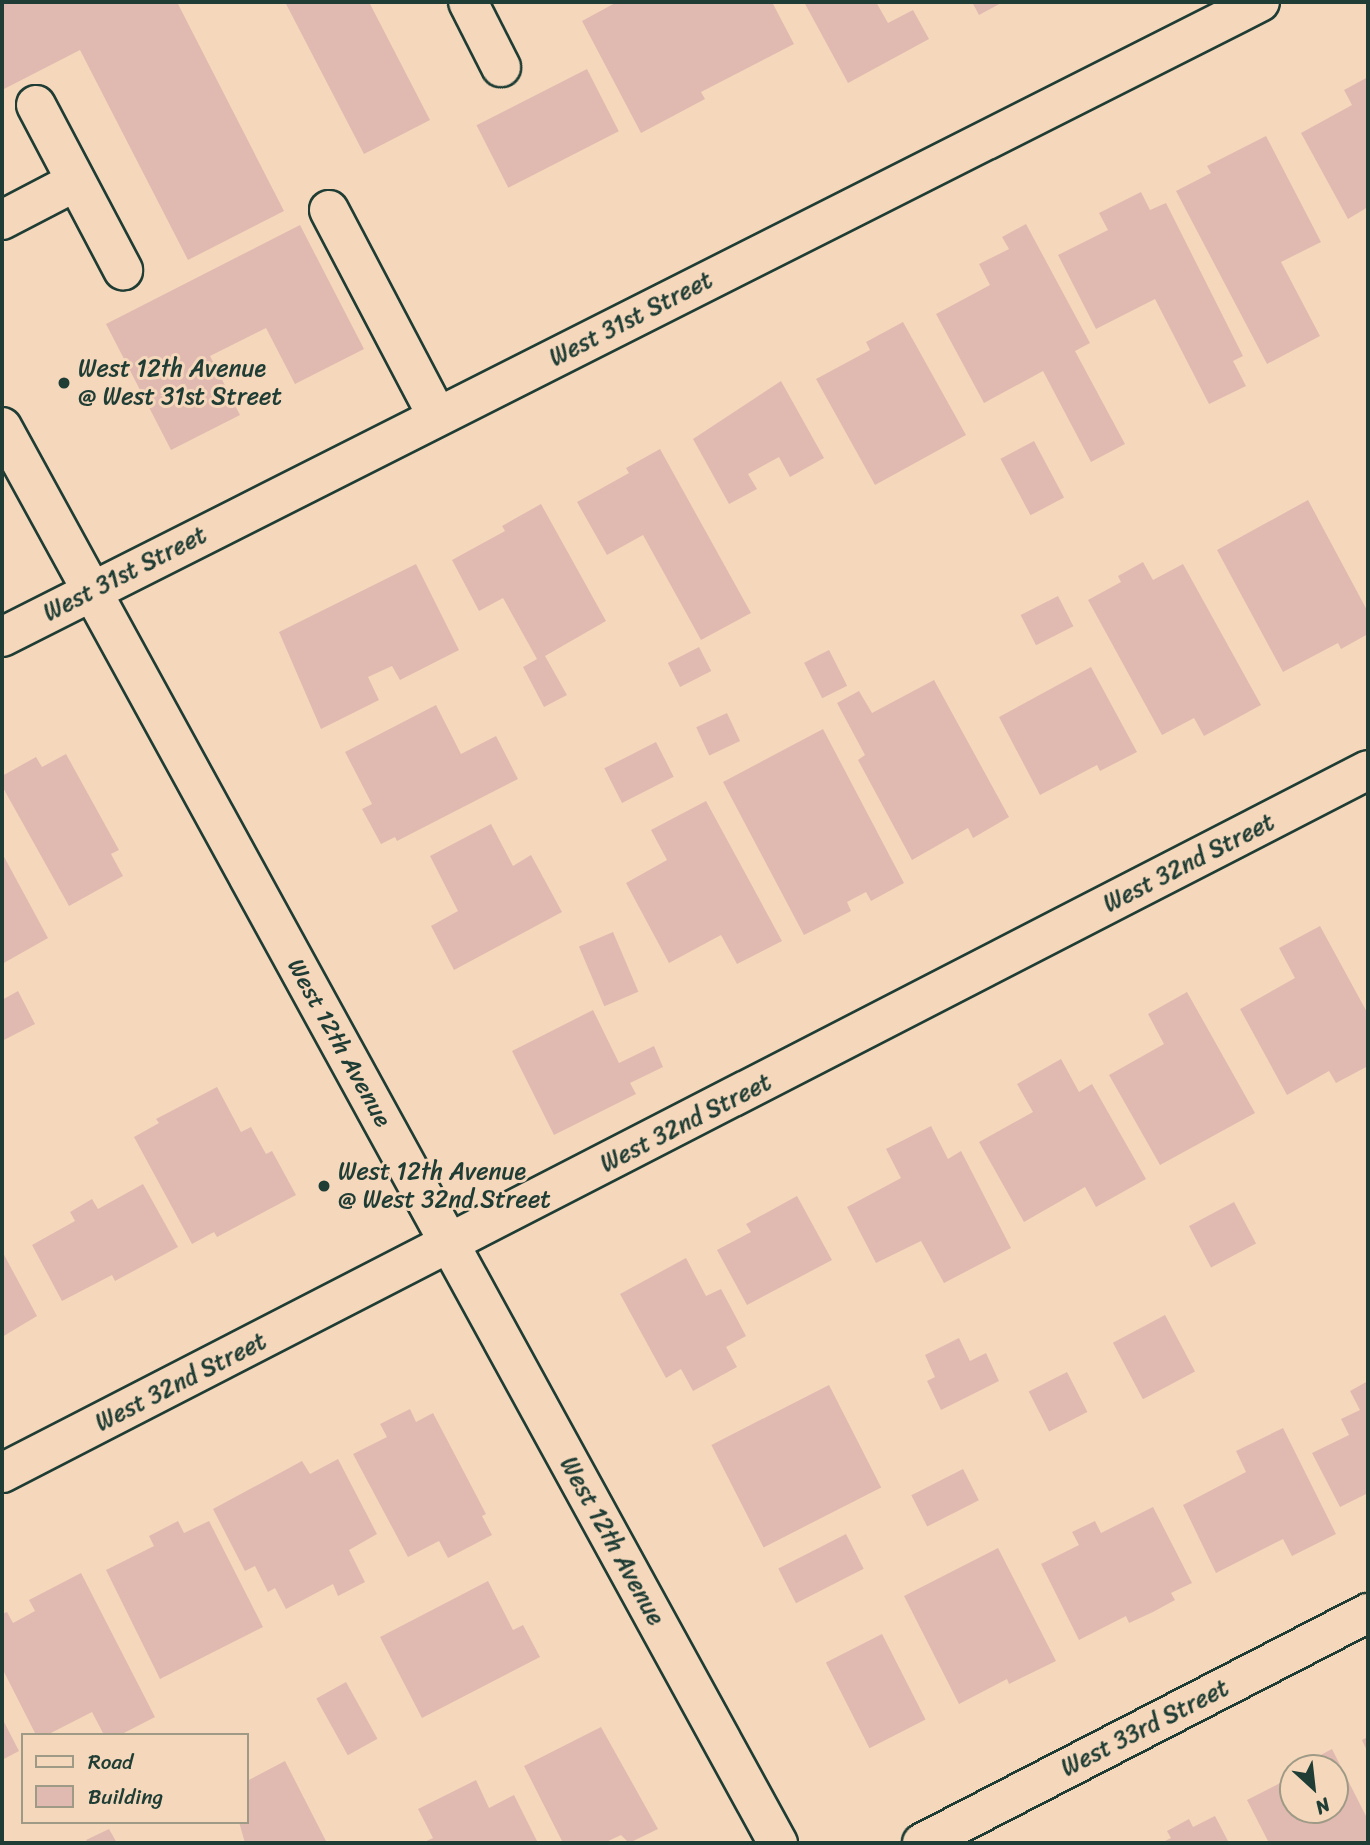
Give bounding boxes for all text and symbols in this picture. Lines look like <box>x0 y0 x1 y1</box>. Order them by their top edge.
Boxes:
street label: West 31st Street <box>544 265 718 373</box>
place label: West 12th Avenue @ West 31st Street <box>78 355 282 411</box>
marker: West 12th Avenue @ West 31st Street <box>56 375 72 391</box>
street label: West 31st Street <box>38 520 212 628</box>
street label: West 32nd Street <box>1099 808 1279 918</box>
street label: West 12th Avenue <box>281 954 397 1132</box>
street label: West 32nd Street <box>596 1068 776 1178</box>
place label: West 12th Avenue @ West 32nd Street <box>338 1158 550 1214</box>
marker: West 12th Avenue @ West 32nd Street <box>316 1178 332 1194</box>
street label: West 32nd Street <box>91 1327 271 1437</box>
street label: West 12th Avenue <box>554 1452 670 1630</box>
street label: West 33rd Street <box>1057 1674 1233 1782</box>
legend <box>21 1733 248 1824</box>
text: Road <box>88 1743 133 1781</box>
north arrow <box>1279 1754 1349 1824</box>
text: Building <box>88 1778 163 1816</box>
text: N <box>1310 1789 1336 1824</box>

